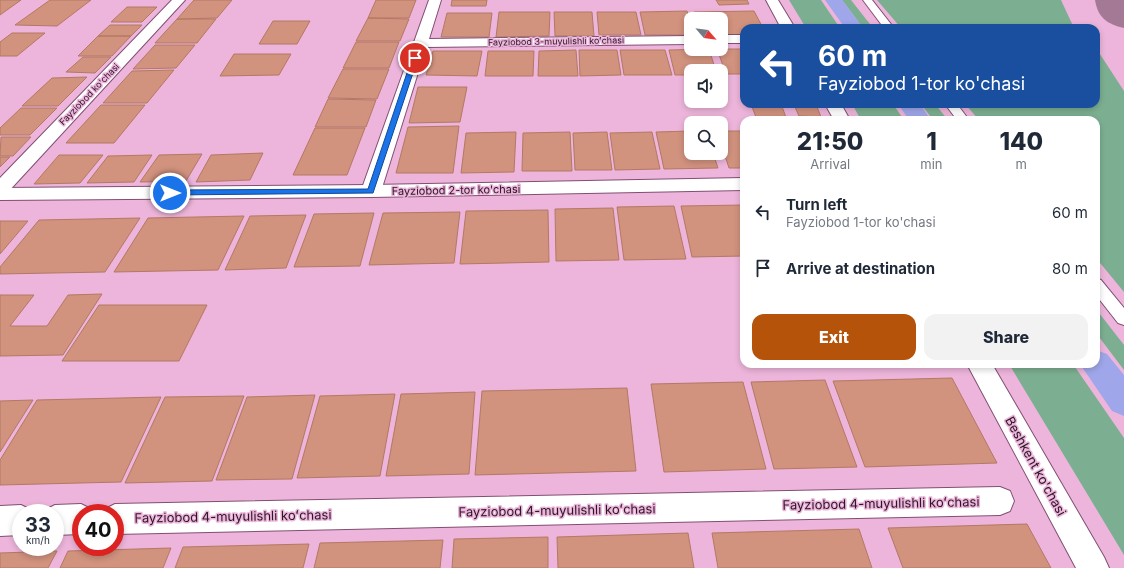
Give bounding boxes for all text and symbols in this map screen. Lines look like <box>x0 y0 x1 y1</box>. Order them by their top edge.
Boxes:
north arrow <box>684 12 728 56</box>
map controls <box>684 12 728 160</box>
street label: Fayziobod 3-muyulishli koʻchasi <box>488 34 624 48</box>
text: 60 m <box>818 39 887 73</box>
icon: left <box>752 40 804 92</box>
pin <box>398 41 432 75</box>
icon: arrive <box>404 47 426 69</box>
street label: Fayziobod ko'chasi <box>57 61 121 127</box>
button: sound <box>684 64 728 108</box>
text: Fayziobod 1-tor ko'chasi <box>818 73 1025 94</box>
button: search <box>684 116 728 160</box>
text: 21:50 <box>797 127 863 156</box>
text: 1 <box>926 127 937 156</box>
text: 140 <box>999 127 1043 156</box>
text: Arrival <box>810 156 850 172</box>
text: min <box>920 156 943 172</box>
text: m <box>1016 156 1027 172</box>
position arrow <box>149 172 191 214</box>
street label: Fayziobod 2-tor ko'chasi <box>391 182 521 198</box>
text: Turn left <box>786 195 847 214</box>
icon: left <box>752 201 774 223</box>
text: 60 m <box>1052 203 1088 222</box>
text: Fayziobod 1-tor ko'chasi <box>786 214 936 230</box>
icon: arrive <box>752 257 774 279</box>
text: Arrive at destination <box>786 259 935 278</box>
text: 80 m <box>1052 259 1088 278</box>
button: Exit <box>752 314 916 360</box>
button: Share <box>924 314 1088 360</box>
street label: Beshkent ko'chasi <box>1002 413 1070 519</box>
street label: Fayziobod 4-muyulishli koʻchasi <box>782 493 980 513</box>
street label: Fayziobod 4-muyulishli koʻchasi <box>458 500 656 520</box>
speed limit sign: 40 <box>72 504 124 556</box>
street label: Fayziobod 4-muyulishli koʻchasi <box>134 506 332 526</box>
text: 33 <box>25 513 51 537</box>
text: km/h <box>26 534 50 546</box>

